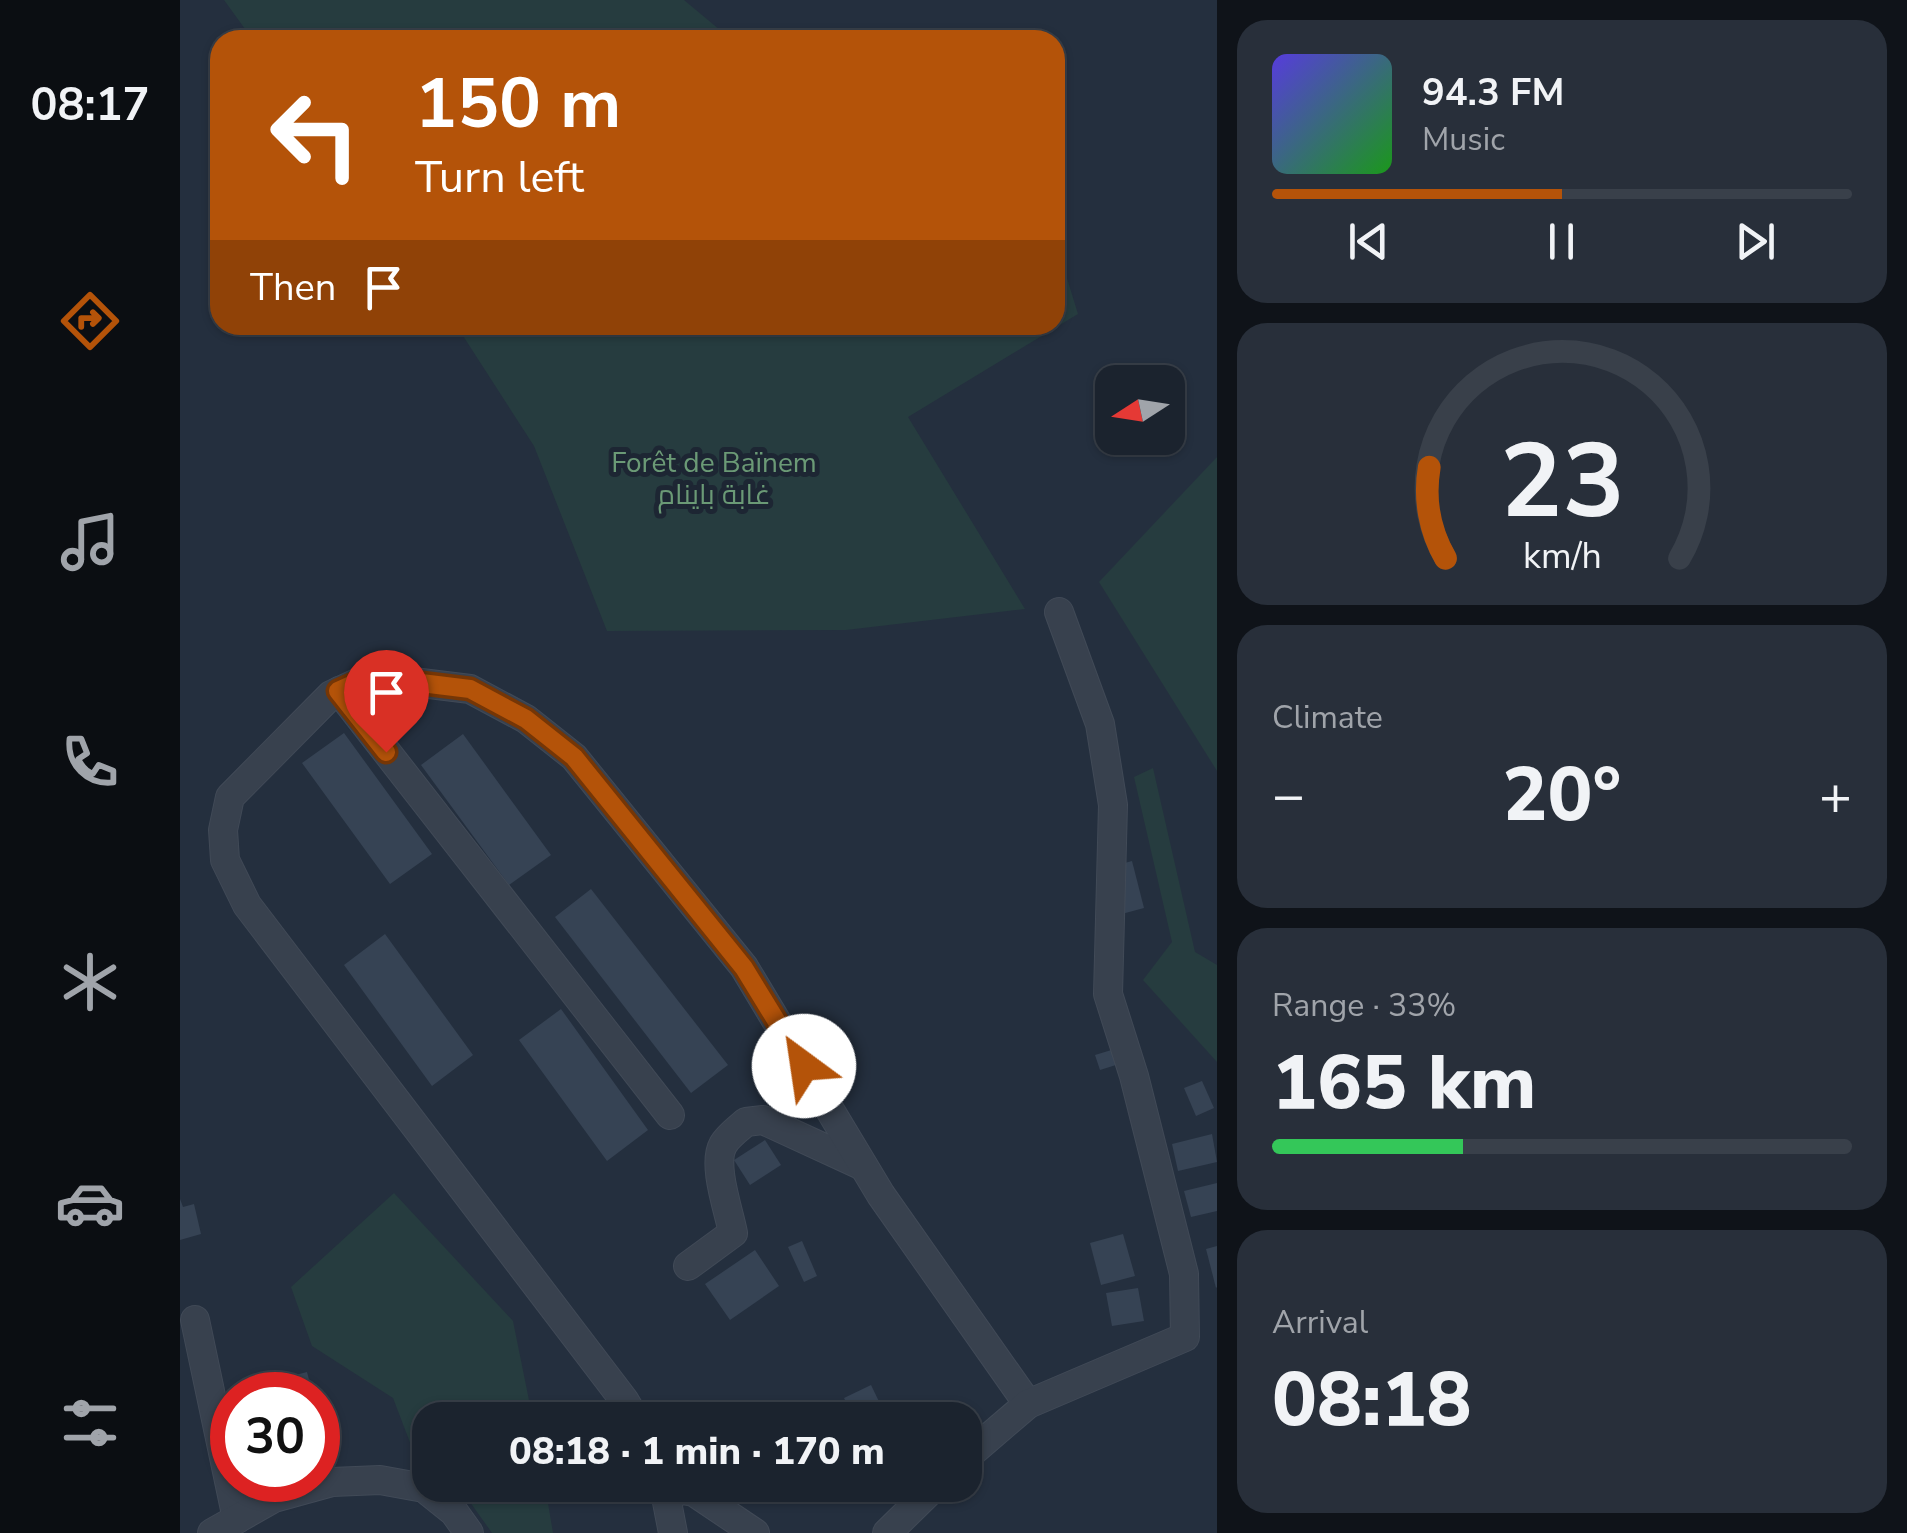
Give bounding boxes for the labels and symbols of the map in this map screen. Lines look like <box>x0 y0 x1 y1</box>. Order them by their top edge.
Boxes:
north arrow <box>1095 365 1185 455</box>
park label: Forêt de Baïnem غابة باينام <box>611 444 817 514</box>
pin <box>344 650 429 753</box>
position arrow <box>752 1014 856 1118</box>
speed limit sign: 30 <box>210 1372 340 1502</box>

